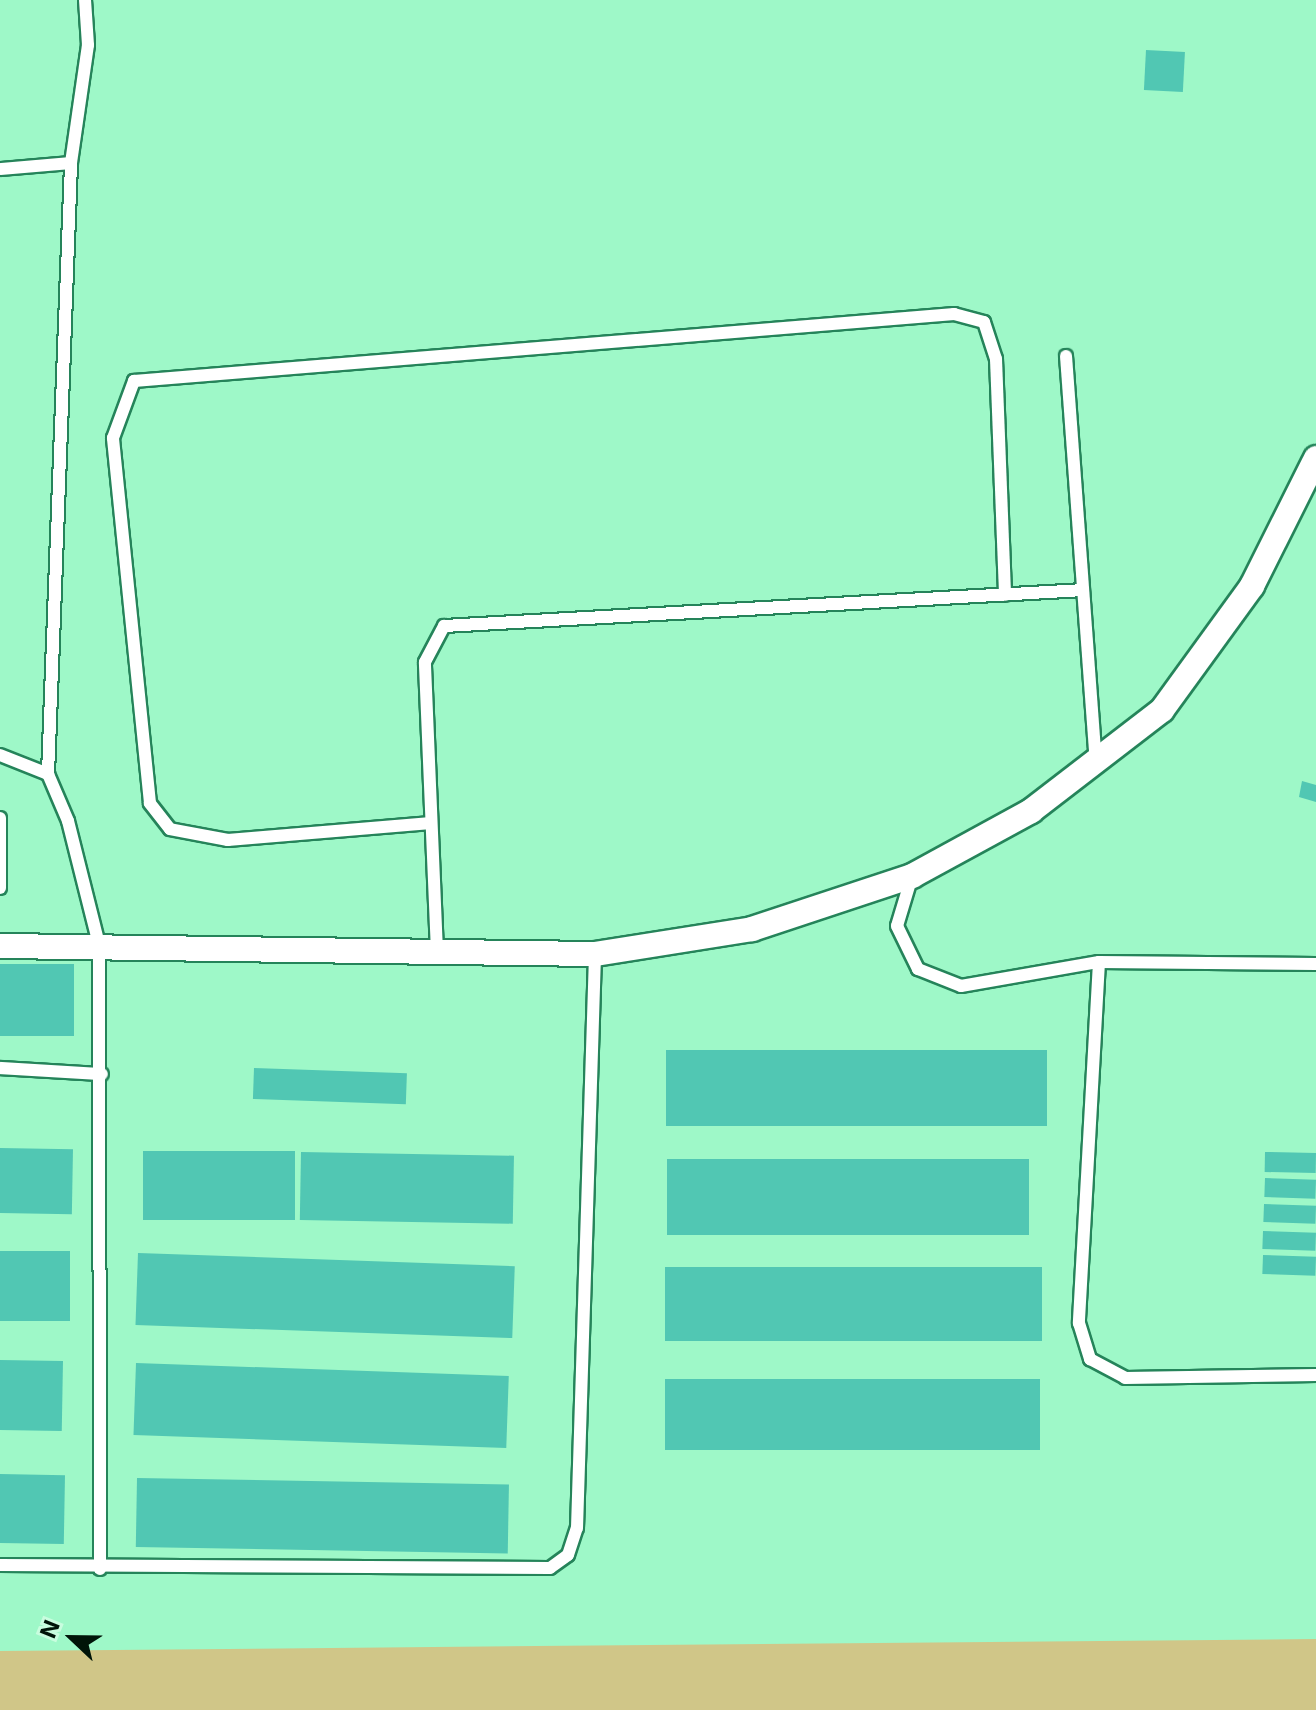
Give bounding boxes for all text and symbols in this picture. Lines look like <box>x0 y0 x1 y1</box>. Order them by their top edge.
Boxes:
north arrow <box>32 1598 112 1678</box>
text: N <box>35 1616 65 1642</box>

